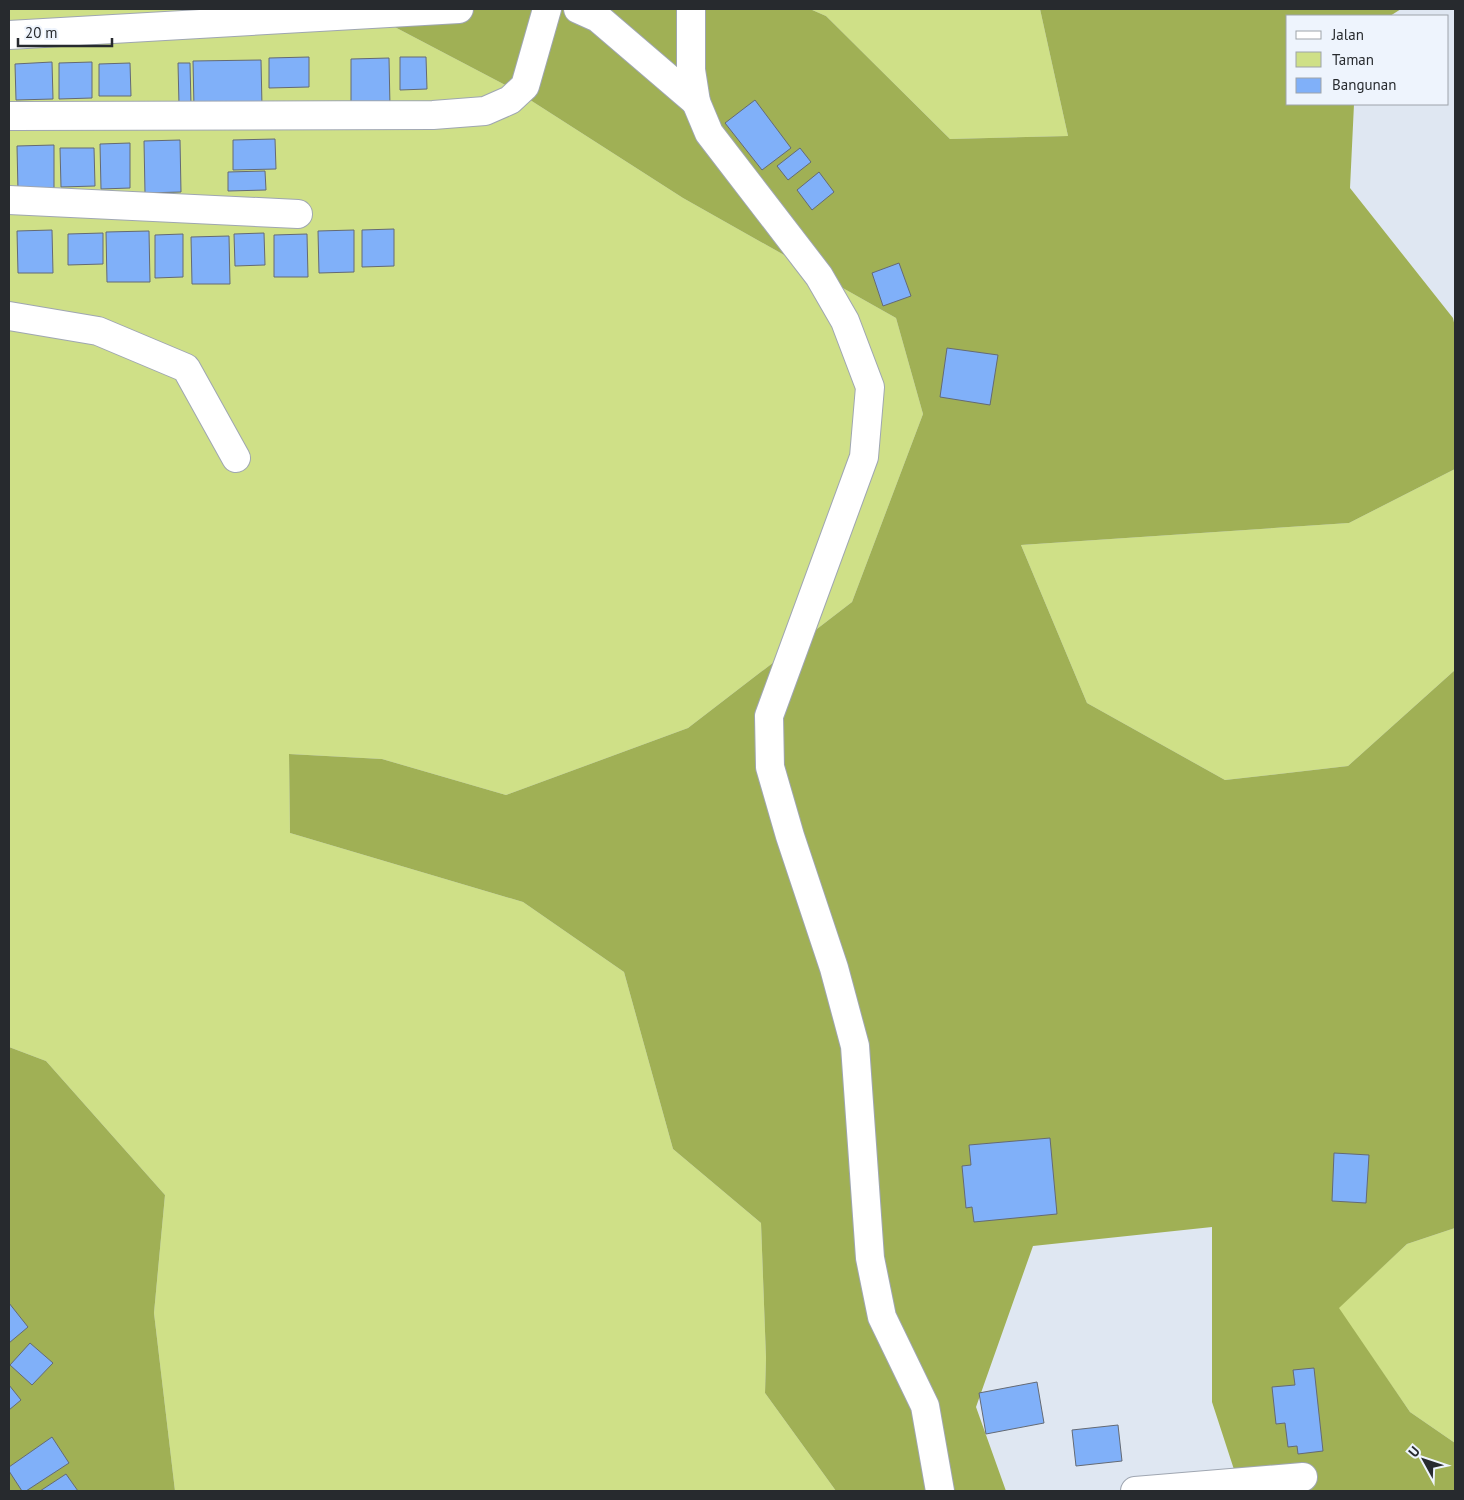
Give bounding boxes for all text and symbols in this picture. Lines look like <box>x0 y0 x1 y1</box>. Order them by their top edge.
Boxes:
scale bar <box>18 15 111 47</box>
legend <box>1286 15 1449 105</box>
text: 20 m <box>25 23 58 42</box>
text: Jalan <box>1331 25 1364 44</box>
text: Taman <box>1332 50 1374 69</box>
text: Bangunan <box>1332 75 1396 94</box>
north arrow <box>1399 1435 1449 1485</box>
text: U <box>1404 1442 1424 1461</box>

